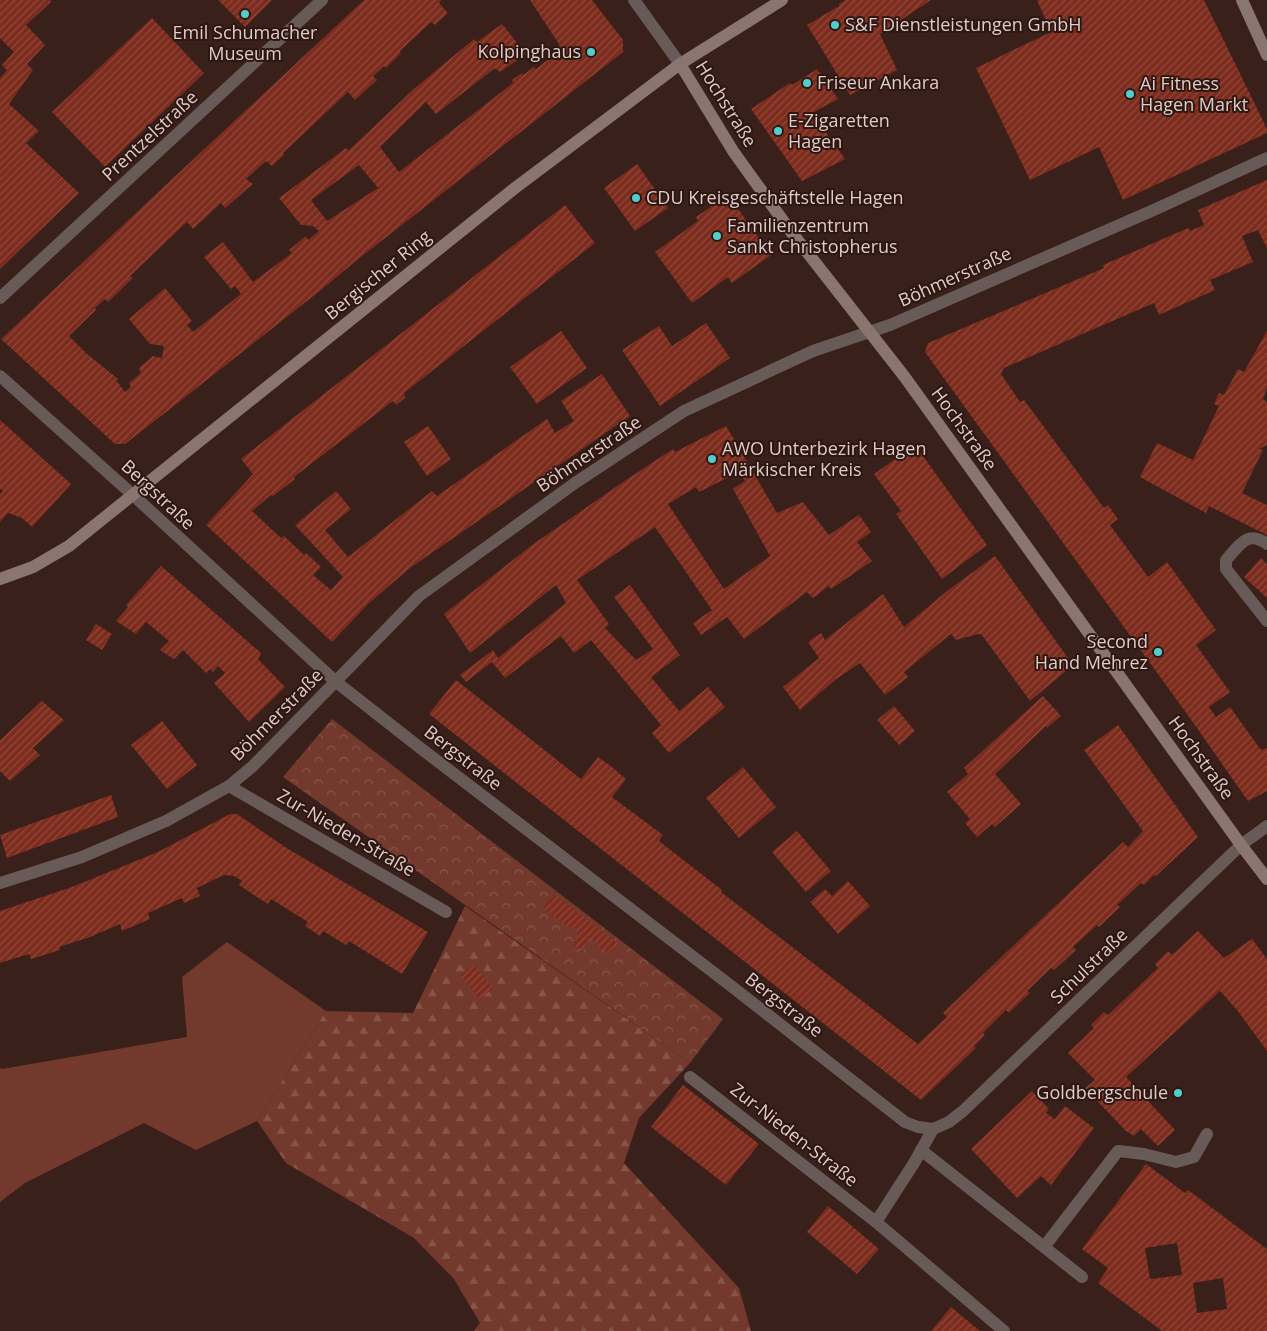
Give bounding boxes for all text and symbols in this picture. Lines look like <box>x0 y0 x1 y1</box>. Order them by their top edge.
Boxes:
marker: Emil Schumacher Museum <box>239 8 251 20</box>
place label: S&F Dienstleistungen GmbH <box>845 12 1082 36</box>
marker: S&F Dienstleistungen GmbH <box>829 19 841 31</box>
place label: Emil Schumacher Museum <box>173 20 318 65</box>
place label: Kolpinghaus <box>478 39 581 63</box>
marker: Kolpinghaus <box>585 46 597 58</box>
street label: Hochstraße <box>691 56 763 151</box>
place label: Friseur Ankara <box>817 70 939 94</box>
place label: Ai Fitness Hagen Markt <box>1140 71 1248 116</box>
marker: Friseur Ankara <box>801 77 813 89</box>
street label: Prentzelstraße <box>96 85 202 186</box>
marker: Ai Fitness Hagen Markt <box>1124 88 1136 100</box>
place label: E-Zigaretten Hagen <box>788 108 890 153</box>
marker: E-Zigaretten Hagen <box>772 125 784 137</box>
place label: CDU Kreisgeschäftstelle Hagen <box>646 185 904 209</box>
marker: CDU Kreisgeschäftstelle Hagen <box>630 192 642 204</box>
place label: Familienzentrum Sankt Christopherus <box>727 213 898 258</box>
street label: Bergischer Ring <box>319 224 436 325</box>
marker: Familienzentrum Sankt Christopherus <box>711 230 723 242</box>
street label: Böhmerstraße <box>894 240 1015 312</box>
street label: Hochstraße <box>926 382 1003 475</box>
street label: Böhmerstraße <box>531 409 645 497</box>
place label: AWO Unterbezirk Hagen Märkischer Kreis <box>722 436 927 481</box>
marker: AWO Unterbezirk Hagen Märkischer Kreis <box>706 453 718 465</box>
street label: Bergstraße <box>117 454 201 535</box>
place label: Second Hand Mehrez <box>1035 629 1148 674</box>
marker: Second Hand Mehrez <box>1152 646 1164 658</box>
street label: Böhmerstraße <box>225 663 328 766</box>
street label: Hochstraße <box>1163 711 1240 804</box>
street label: Bergstraße <box>420 719 507 795</box>
street label: Zur-Nieden-Straße <box>273 783 420 881</box>
street label: Schulstraße <box>1044 922 1132 1008</box>
street label: Bergstraße <box>741 966 828 1042</box>
street label: Zur-Nieden-Straße <box>726 1077 863 1192</box>
place label: Goldbergschule <box>1036 1080 1168 1104</box>
marker: Goldbergschule <box>1172 1087 1184 1099</box>

